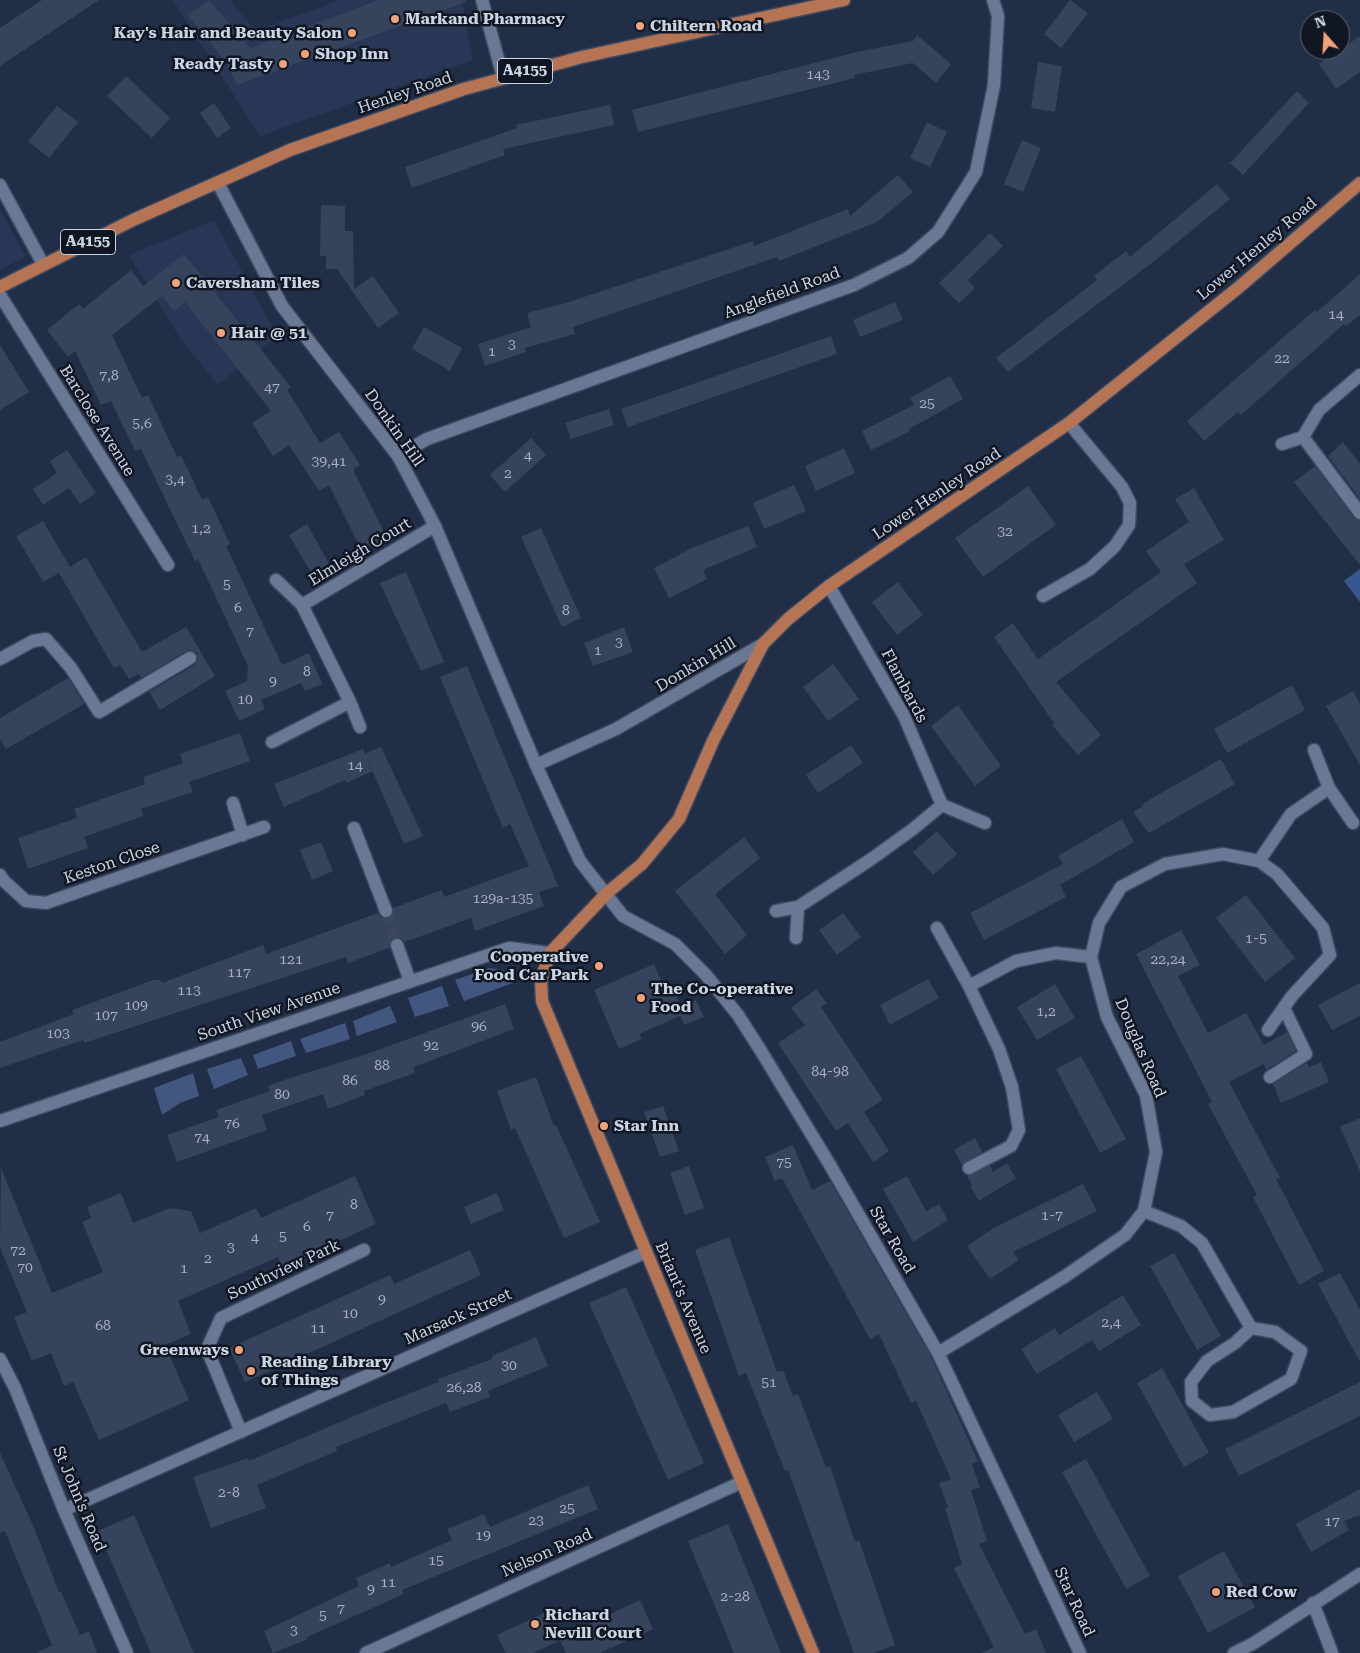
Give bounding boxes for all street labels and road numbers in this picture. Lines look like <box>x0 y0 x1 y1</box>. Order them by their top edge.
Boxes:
road number: A4155 <box>498 58 552 84</box>
street label: Henley Road <box>355 68 455 118</box>
street label: Lower Henley Road <box>1193 193 1321 305</box>
road number: A4155 <box>61 230 116 254</box>
street label: Anglefield Road <box>721 263 843 323</box>
street label: Barclose Avenue <box>55 362 139 480</box>
street label: Donkin Hill <box>360 386 428 470</box>
street label: Lower Henley Road <box>869 444 1005 544</box>
street label: Elmleigh Court <box>305 514 415 590</box>
street label: Donkin Hill <box>652 634 740 696</box>
street label: Flambards <box>877 646 931 726</box>
street label: Keston Close <box>61 838 163 888</box>
street label: South View Avenue <box>195 979 343 1045</box>
street label: Douglas Road <box>1110 995 1170 1101</box>
street label: Star Road <box>865 1203 919 1277</box>
street label: Southview Park <box>225 1236 343 1304</box>
street label: Briant's Avenue <box>651 1239 715 1357</box>
street label: Marsack Street <box>401 1285 515 1349</box>
street label: St John's Road <box>48 1443 110 1555</box>
street label: Nelson Road <box>499 1524 595 1582</box>
street label: Star Road <box>1050 1564 1098 1640</box>

